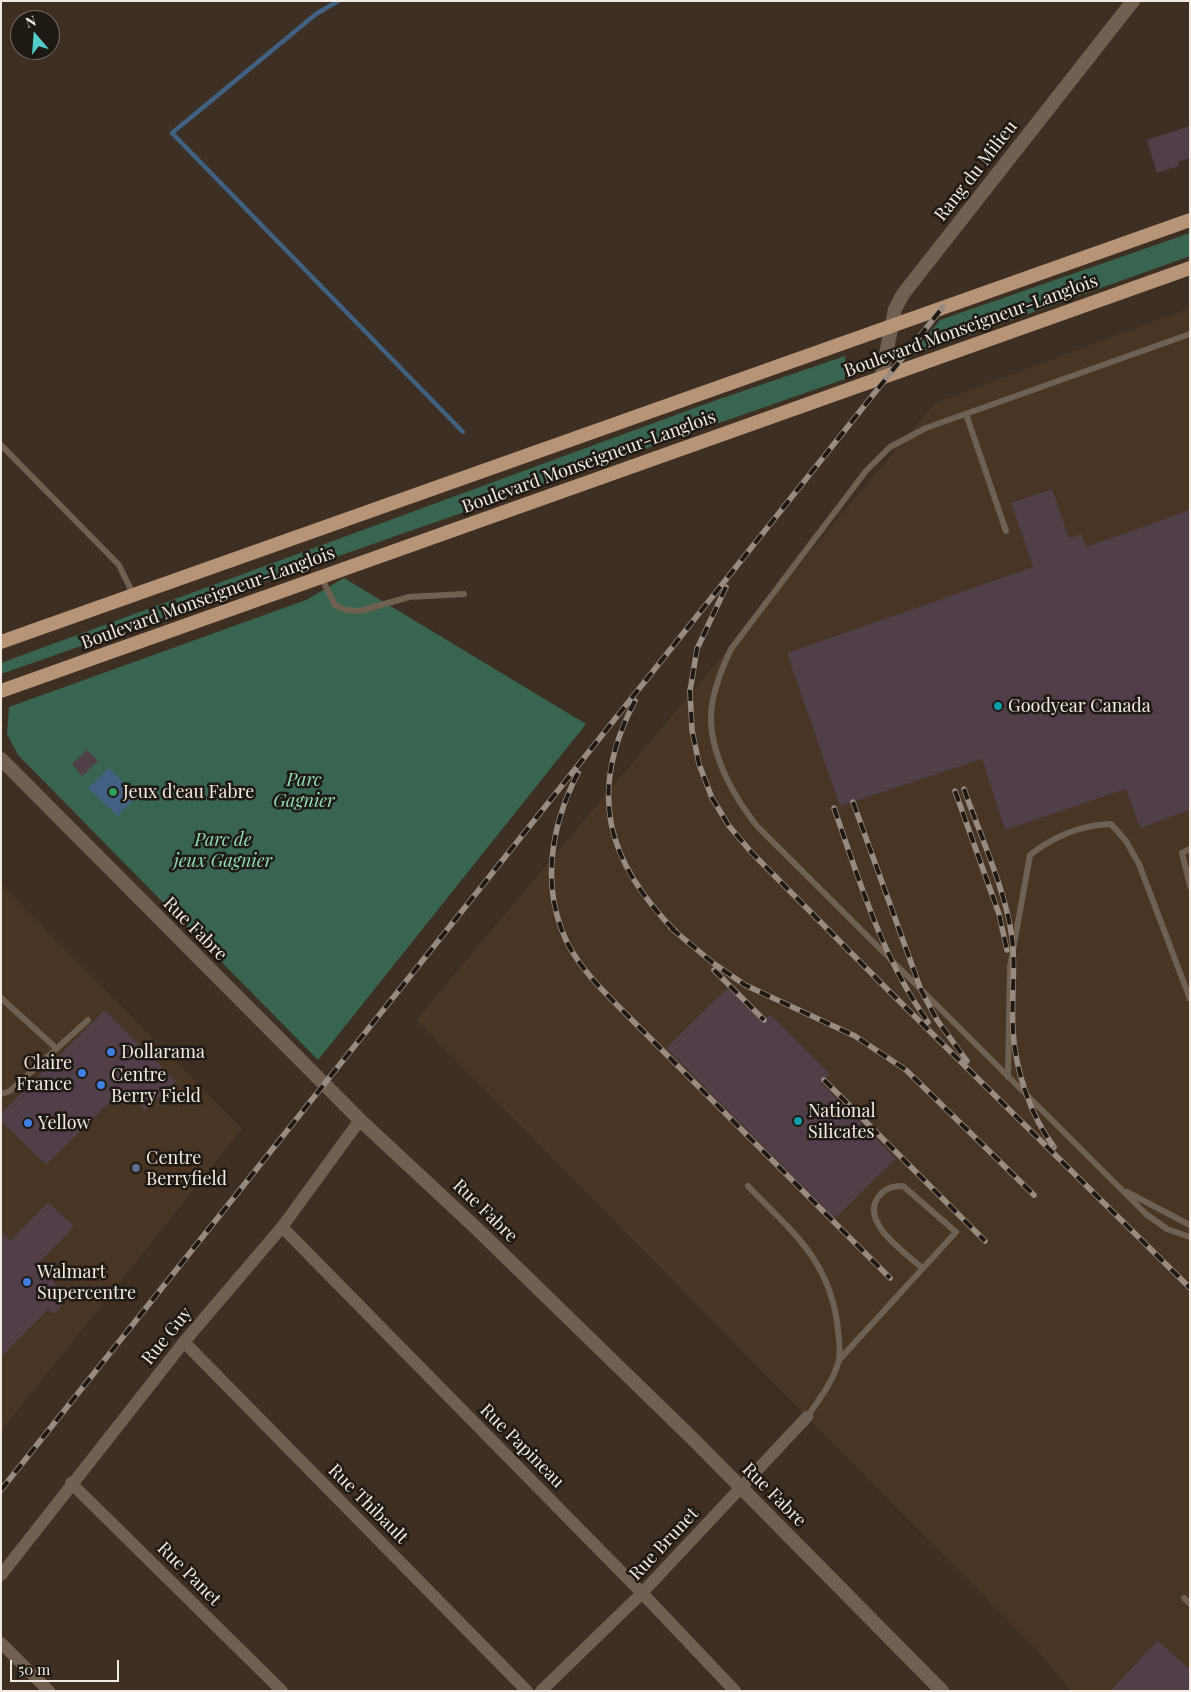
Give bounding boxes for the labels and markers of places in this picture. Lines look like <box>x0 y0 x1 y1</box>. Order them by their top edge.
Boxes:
place label: Goodyear Canada <box>1008 695 1151 717</box>
marker: Goodyear Canada <box>992 700 1004 712</box>
place label: Jeux d'eau Fabre <box>123 781 254 803</box>
marker: Jeux d'eau Fabre <box>107 786 119 798</box>
place label: Dollarama <box>121 1041 205 1063</box>
marker: Dollarama <box>105 1046 117 1058</box>
place label: Claire France <box>16 1052 72 1094</box>
place label: Centre Berry Field <box>111 1064 201 1106</box>
marker: Claire France <box>76 1067 88 1079</box>
marker: Centre Berry Field <box>95 1079 107 1091</box>
place label: National Silicates <box>808 1100 876 1142</box>
place label: Yellow <box>38 1112 90 1134</box>
marker: National Silicates <box>792 1115 804 1127</box>
marker: Yellow <box>22 1117 34 1129</box>
place label: Centre Berryfield <box>146 1147 227 1190</box>
marker: Centre Berryfield <box>130 1162 142 1174</box>
place label: Walmart Supercentre <box>37 1261 136 1304</box>
marker: Walmart Supercentre <box>21 1276 33 1288</box>

